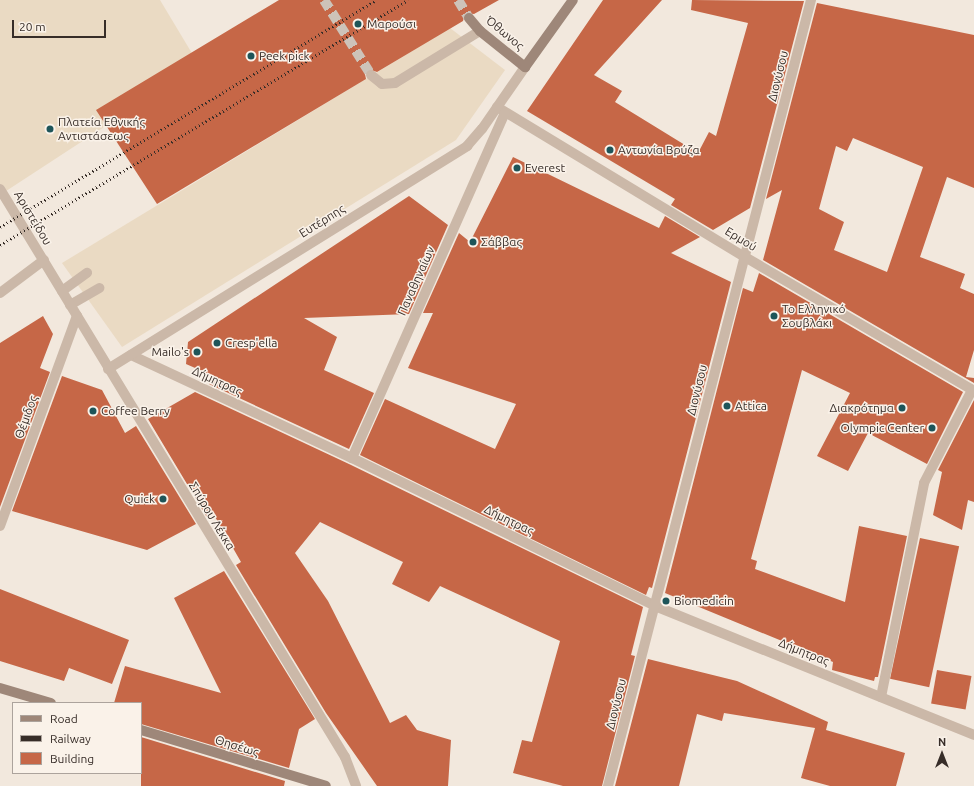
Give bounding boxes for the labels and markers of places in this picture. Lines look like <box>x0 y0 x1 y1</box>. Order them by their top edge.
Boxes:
place label: Μαρούσι <box>367 17 416 31</box>
marker: Μαρούσι <box>352 18 364 30</box>
place label: Peek pick <box>259 49 310 63</box>
marker: Peek pick <box>246 51 256 61</box>
place label: Πλατεία Εθνικής Αντιστάσεως <box>58 115 145 143</box>
marker: Πλατεία Εθνικής Αντιστάσεως <box>45 124 55 134</box>
place label: Αντωνία Βρύζα <box>618 143 700 157</box>
marker: Αντωνία Βρύζα <box>605 145 615 155</box>
place label: Everest <box>525 161 565 175</box>
marker: Everest <box>512 163 522 173</box>
place label: Σάββας <box>481 235 522 249</box>
marker: Σάββας <box>468 237 478 247</box>
place label: Το Ελληνικό Σουβλάκι <box>782 302 845 330</box>
marker: Το Ελληνικό Σουβλάκι <box>769 311 779 321</box>
place label: Cresp'ella <box>225 336 277 350</box>
marker: Cresp'ella <box>212 338 222 348</box>
place label: Mailo's <box>151 345 189 359</box>
marker: Mailo's <box>192 347 202 357</box>
place label: Attica <box>735 399 767 413</box>
marker: Attica <box>722 401 732 411</box>
place label: Διακρότημα <box>830 401 894 415</box>
marker: Διακρότημα <box>897 403 907 413</box>
place label: Coffee Berry <box>101 404 170 418</box>
marker: Coffee Berry <box>88 406 98 416</box>
place label: Olympic Center <box>840 421 924 435</box>
marker: Olympic Center <box>927 423 937 433</box>
place label: Quick <box>124 492 155 506</box>
marker: Quick <box>158 494 168 504</box>
place label: Biomedicin <box>674 594 734 608</box>
marker: Biomedicin <box>661 596 671 606</box>

